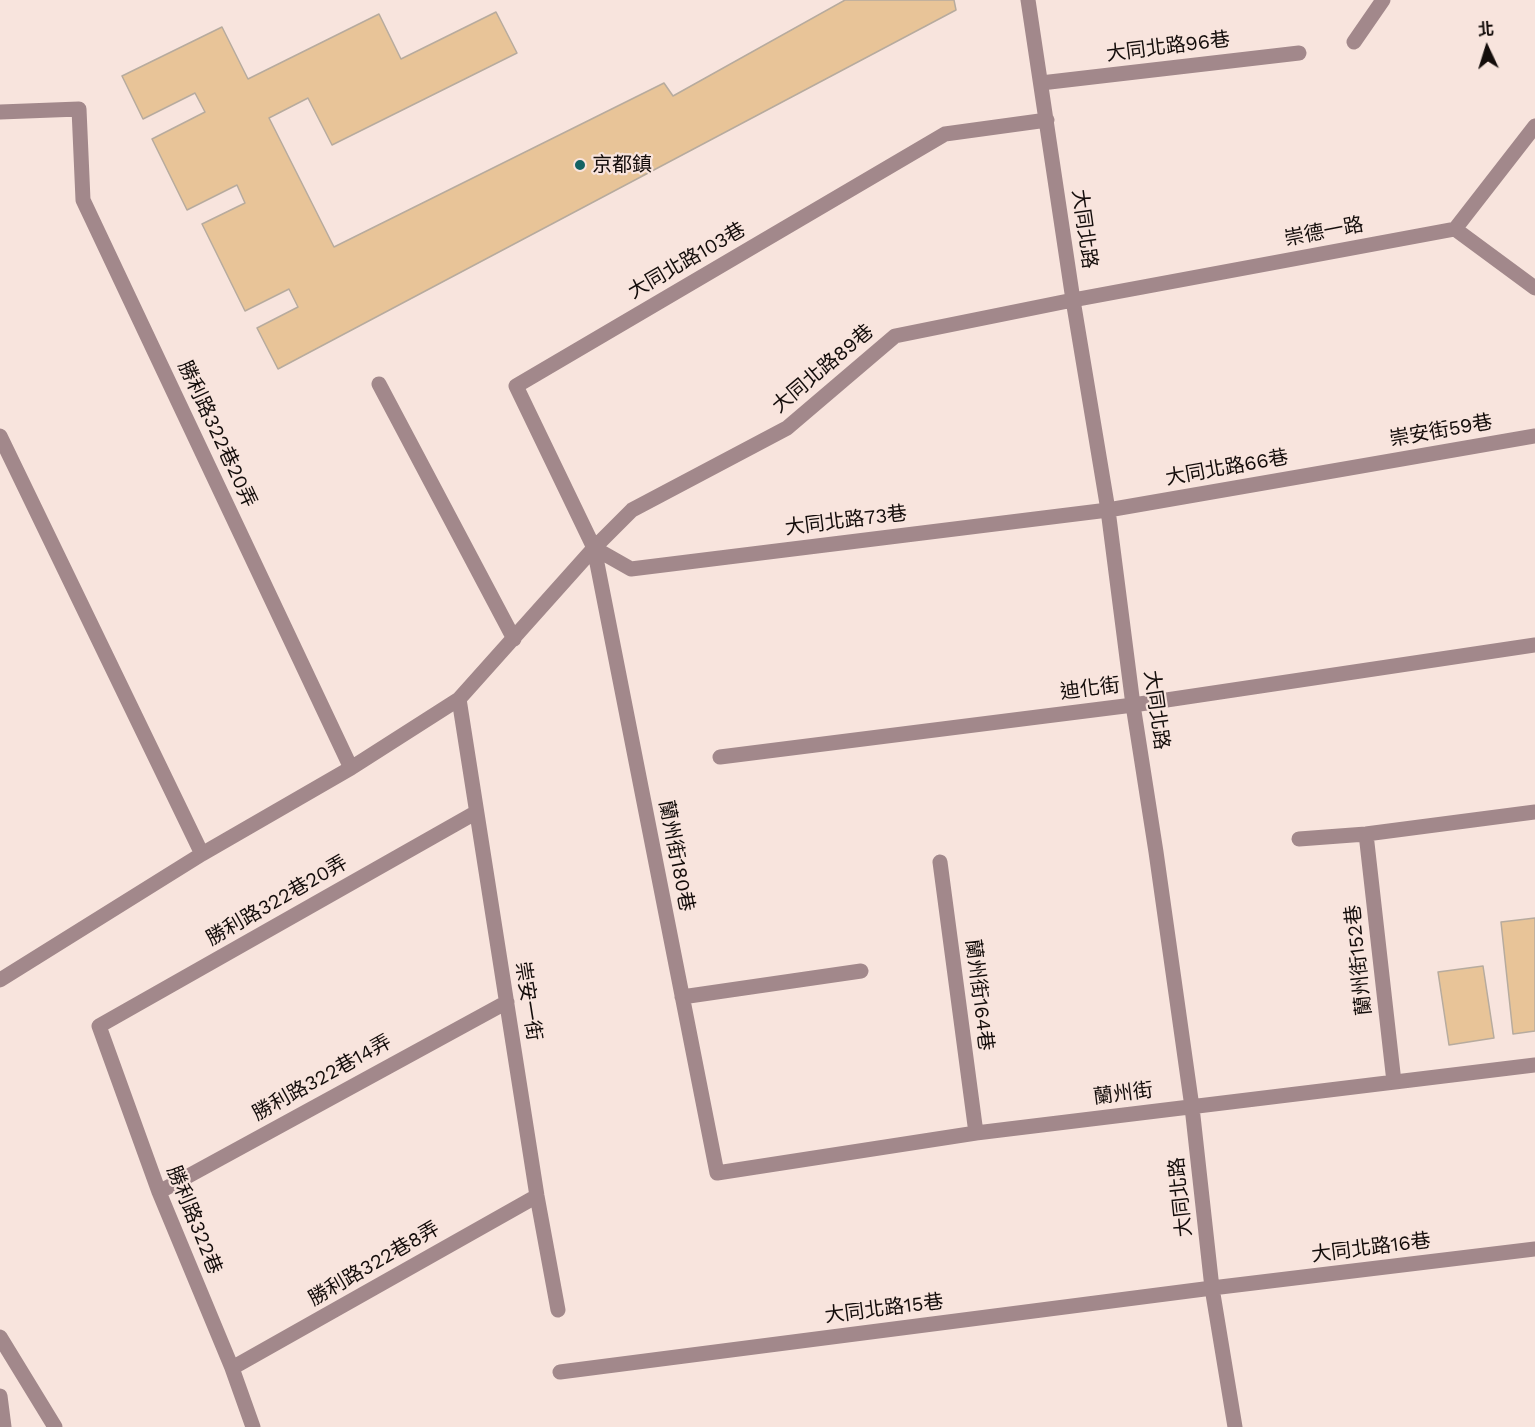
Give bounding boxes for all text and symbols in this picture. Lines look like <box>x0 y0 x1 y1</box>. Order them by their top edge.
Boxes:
north arrow <box>1457 18 1517 78</box>
text: 北 <box>1477 20 1494 40</box>
street label: 大同北路96巷 <box>1105 28 1231 66</box>
place label: 京都鎮 <box>592 153 652 177</box>
marker: 京都鎮 <box>573 158 587 172</box>
street label: 大同北路 <box>1067 188 1101 270</box>
street label: 崇德一路 <box>1282 213 1366 251</box>
street label: 大同北路103巷 <box>624 218 750 304</box>
street label: 大同北路89巷 <box>768 320 878 418</box>
street label: 勝利路322巷20弄 <box>173 357 261 511</box>
street label: 崇安街59巷 <box>1388 410 1494 452</box>
street label: 大同北路66巷 <box>1164 445 1290 491</box>
street label: 大同北路73巷 <box>784 502 908 540</box>
street label: 大同北路 <box>1139 669 1173 751</box>
street label: 迪化街 <box>1059 673 1121 705</box>
street label: 蘭州街180巷 <box>653 798 699 914</box>
street label: 勝利路322巷20弄 <box>202 851 352 951</box>
street label: 蘭州街152巷 <box>1341 904 1377 1016</box>
street label: 蘭州街164巷 <box>960 938 998 1052</box>
street label: 崇安一街 <box>510 960 546 1042</box>
street label: 勝利路322巷14弄 <box>248 1030 396 1126</box>
street label: 蘭州街 <box>1092 1078 1154 1110</box>
street label: 大同北路 <box>1165 1156 1197 1238</box>
street label: 勝利路322巷 <box>161 1162 227 1278</box>
street label: 勝利路322巷8弄 <box>304 1217 444 1311</box>
street label: 大同北路16巷 <box>1310 1229 1432 1267</box>
street label: 大同北路15巷 <box>823 1290 945 1328</box>

